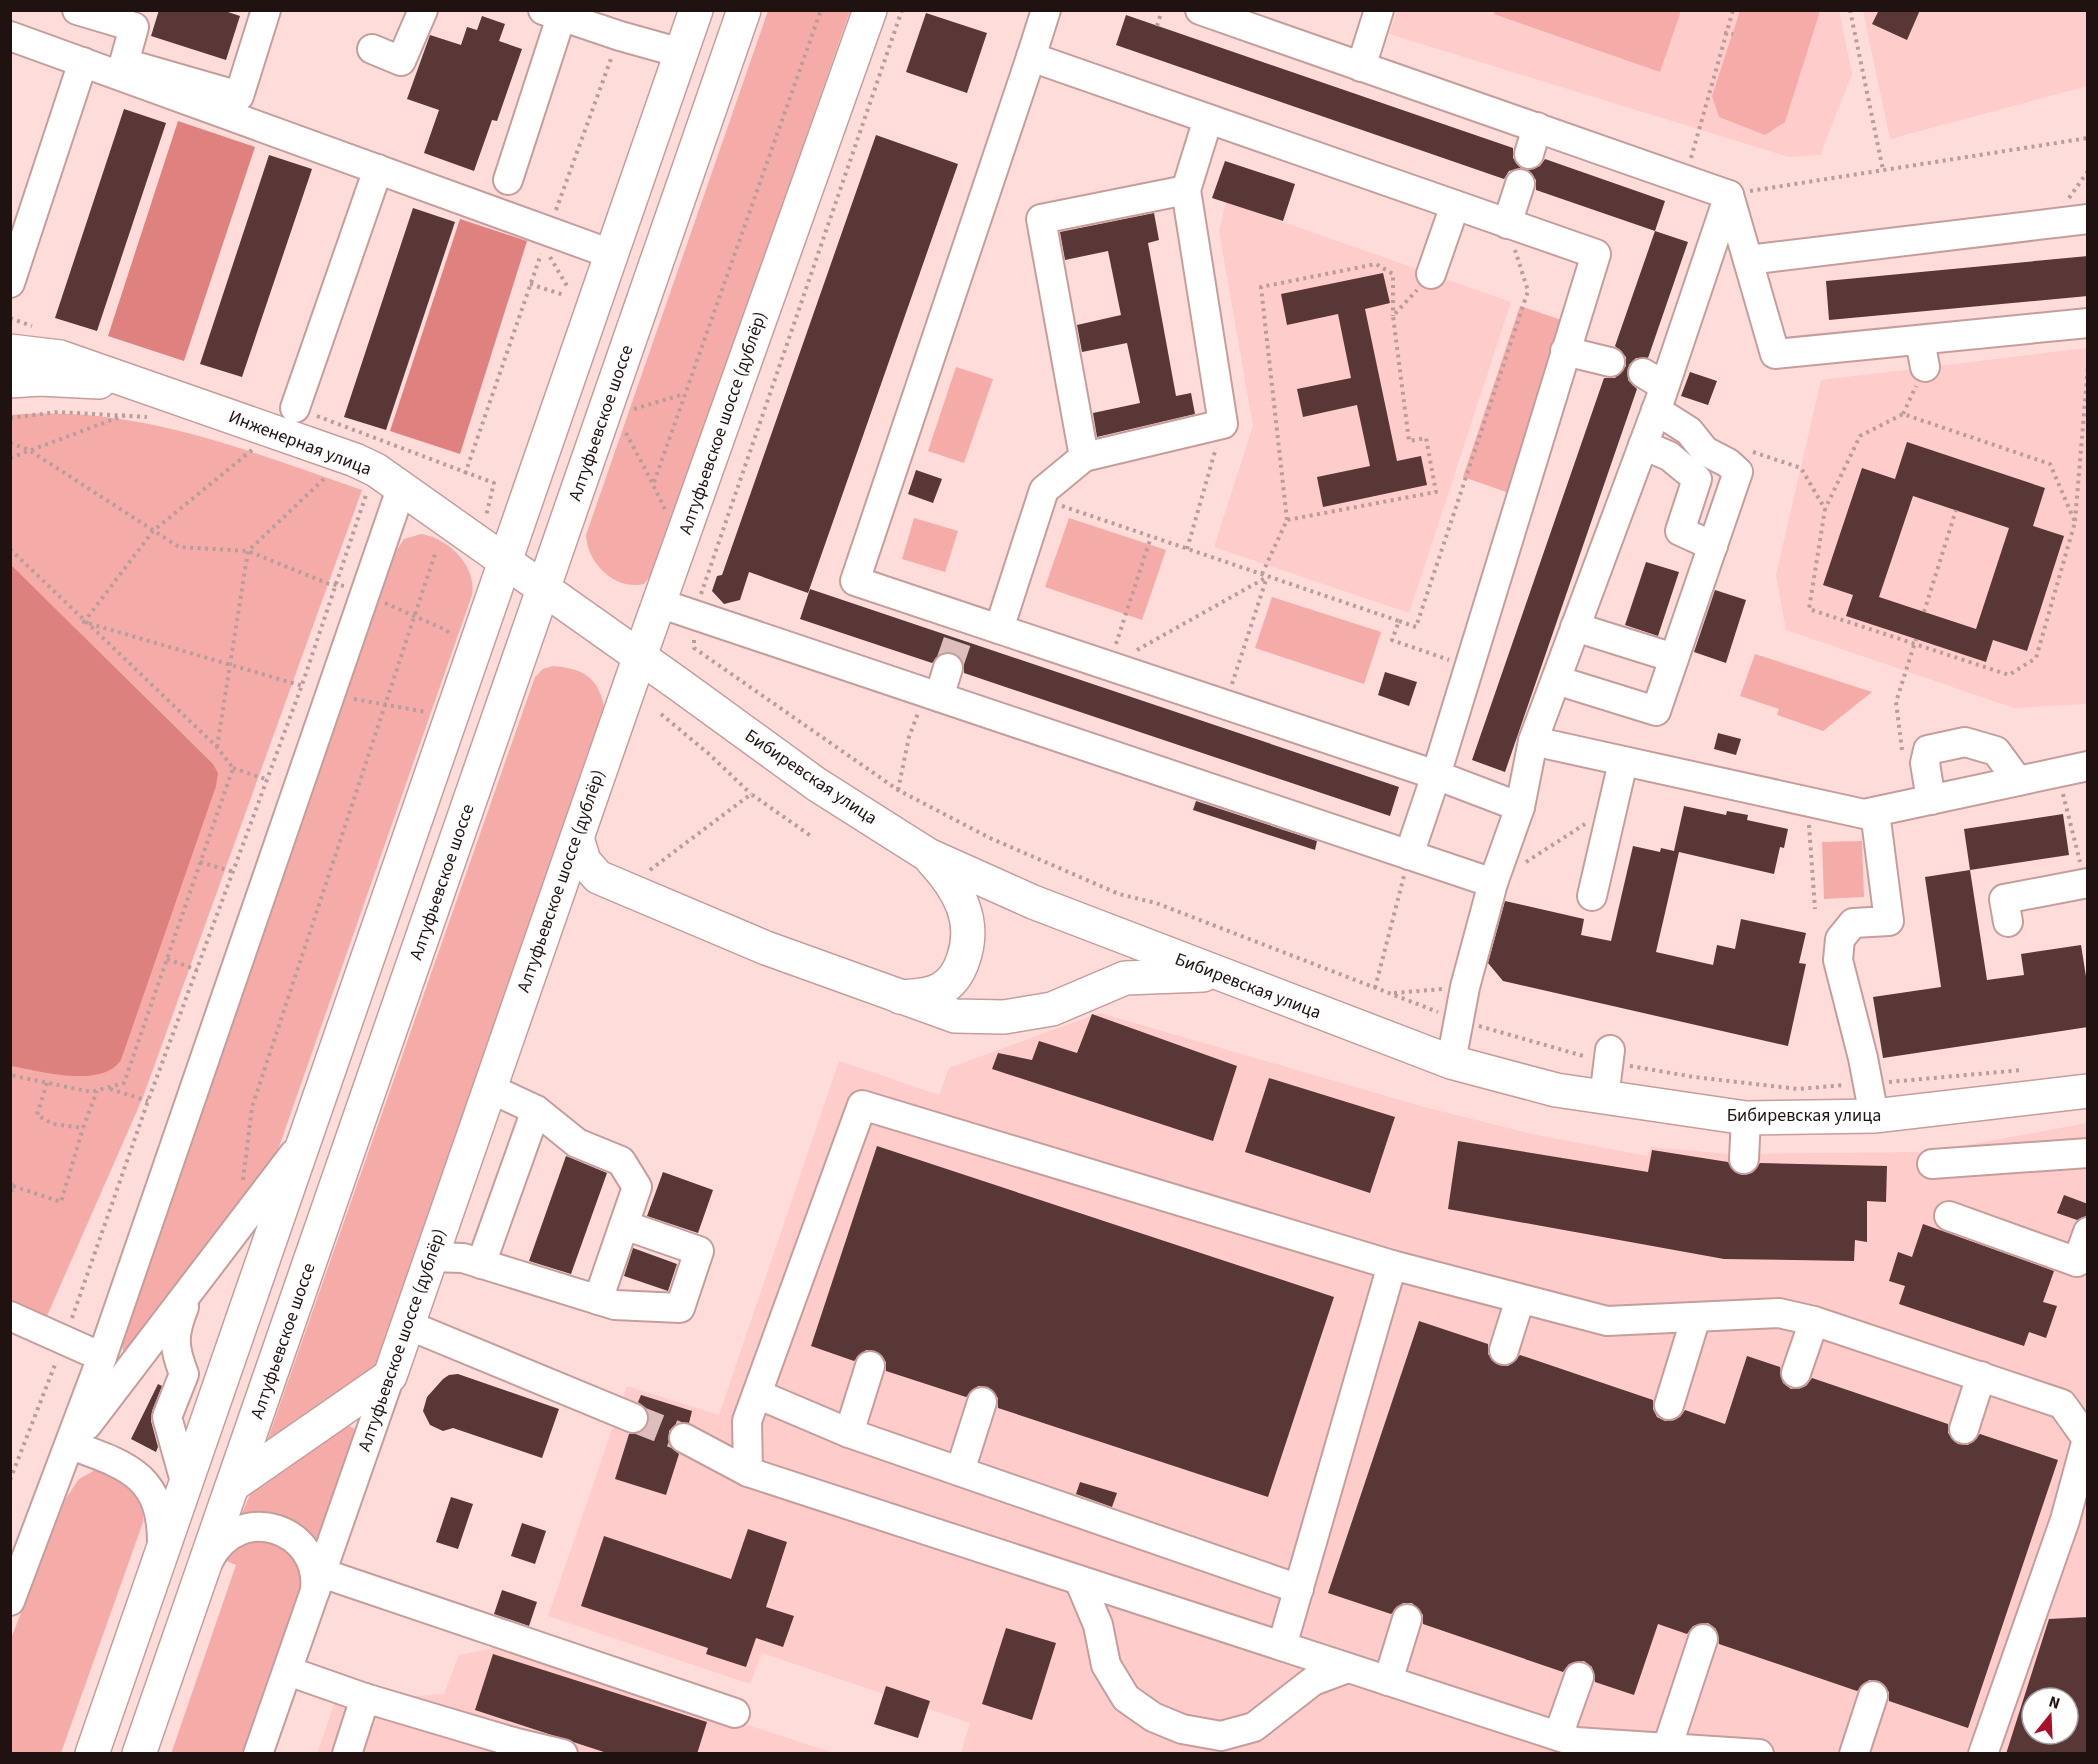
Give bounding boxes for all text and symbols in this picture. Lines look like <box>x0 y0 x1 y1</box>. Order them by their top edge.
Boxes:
street label: Алтуфьевское шоссе (дублёр) <box>673 308 773 538</box>
street label: Алтуфьевское шоссе <box>563 342 639 504</box>
street label: Инженерная улица <box>225 404 375 482</box>
street label: Бибиревская улица <box>740 723 882 831</box>
street label: Алтуфьевское шоссе (дублёр) <box>511 766 611 996</box>
street label: Алтуфьевское шоссе <box>404 801 480 963</box>
street label: Бибиревская улица <box>1171 947 1325 1025</box>
street label: Бибиревская улица <box>1727 1103 1881 1128</box>
street label: Алтуфьевское шоссе (дублёр) <box>352 1225 452 1455</box>
street label: Алтуфьевское шоссе <box>245 1260 321 1422</box>
north arrow <box>2020 1686 2080 1746</box>
text: N <box>2046 1691 2063 1715</box>

